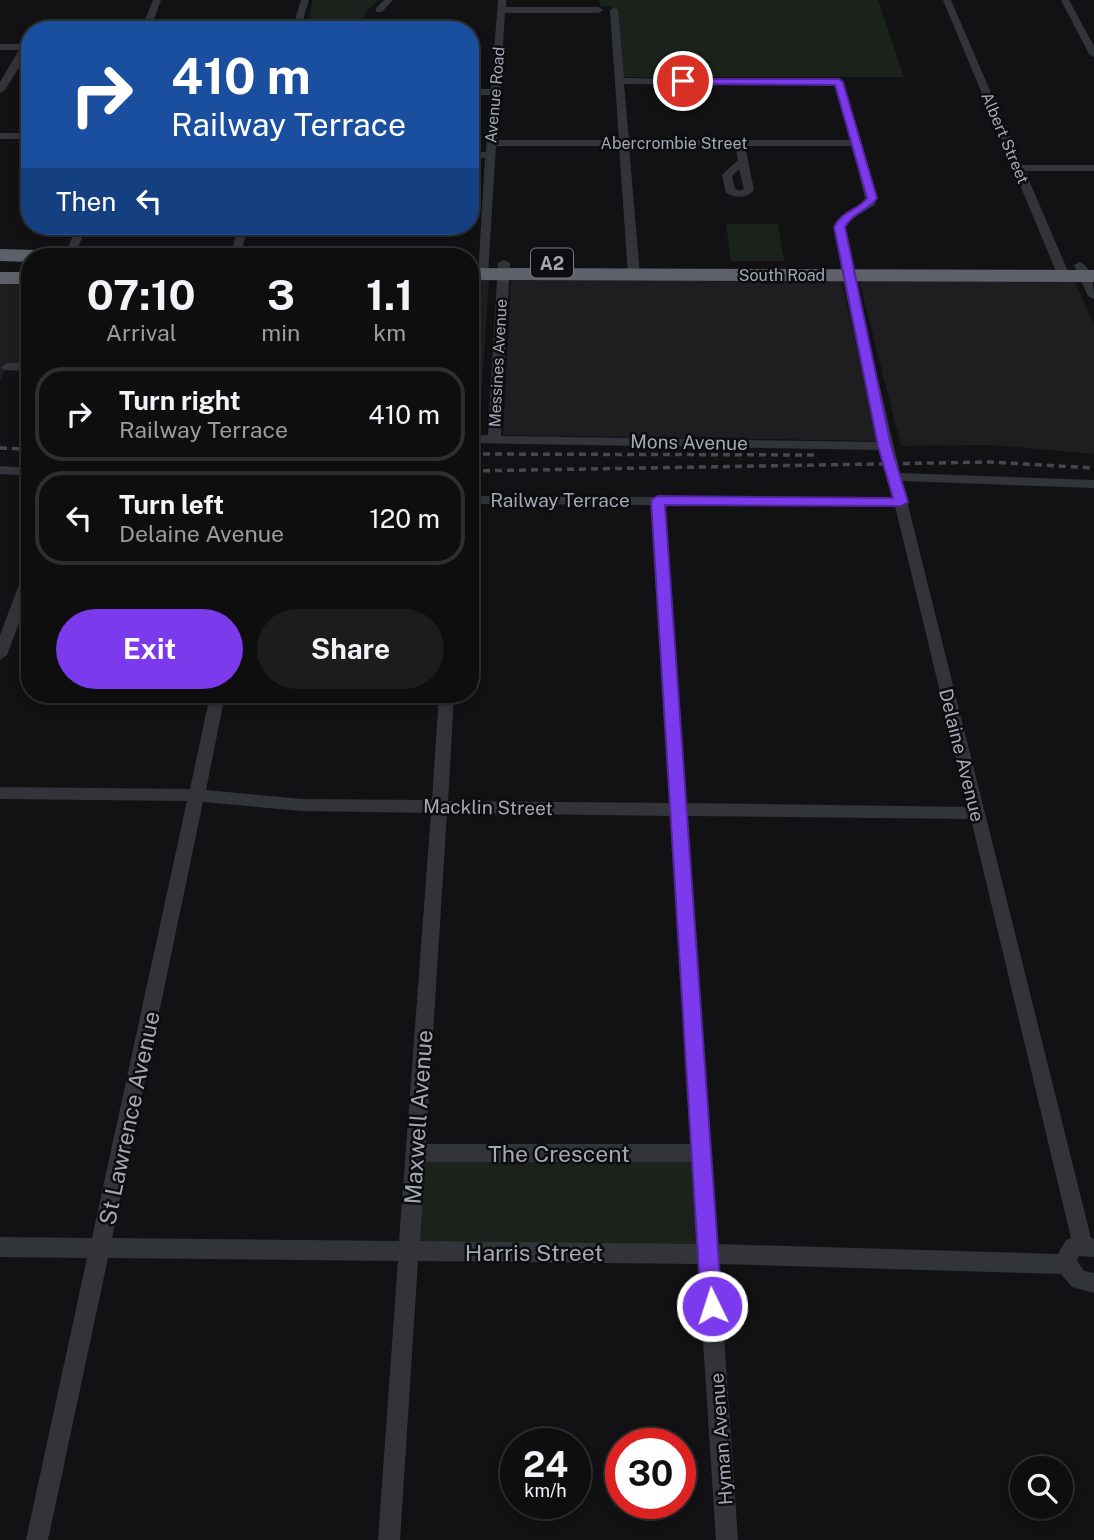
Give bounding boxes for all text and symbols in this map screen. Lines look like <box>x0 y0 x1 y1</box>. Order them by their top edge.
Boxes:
street label: Avenue Road <box>481 46 509 144</box>
text: 410 m <box>171 47 311 105</box>
icon: right <box>56 49 147 140</box>
pin <box>653 51 713 111</box>
icon: arrive <box>664 62 702 100</box>
street label: Albert Street <box>977 89 1033 187</box>
text: Railway Terrace <box>171 106 406 143</box>
street label: Abercrombie Street <box>601 134 747 153</box>
icon: left <box>130 182 168 220</box>
text: Then <box>56 186 116 217</box>
road number: A2 <box>531 248 573 278</box>
street label: South Road <box>739 266 825 285</box>
text: 07:10 <box>87 270 196 319</box>
text: 3 <box>267 270 295 319</box>
text: 1.1 <box>366 270 413 319</box>
street label: Messines Avenue <box>485 298 511 428</box>
text: Arrival <box>106 319 177 346</box>
text: min <box>261 319 300 346</box>
text: km <box>373 319 406 346</box>
text: Turn right <box>119 385 241 416</box>
icon: right <box>60 395 98 433</box>
text: 410 m <box>368 399 440 430</box>
text: Railway Terrace <box>119 416 288 443</box>
street label: Mons Avenue <box>630 430 748 454</box>
text: Turn left <box>119 489 224 520</box>
street label: Railway Terrace <box>490 489 630 511</box>
icon: left <box>60 499 98 537</box>
text: 120 m <box>369 503 440 534</box>
text: Delaine Avenue <box>119 520 284 547</box>
button: Exit <box>56 609 243 689</box>
button: Share <box>257 609 444 689</box>
street label: Delaine Avenue <box>935 686 989 824</box>
street label: Macklin Street <box>423 795 553 819</box>
street label: St Lawrence Avenue <box>93 1009 165 1227</box>
street label: Maxwell Avenue <box>398 1029 438 1205</box>
street label: The Crescent <box>488 1140 630 1167</box>
street label: Harris Street <box>465 1239 603 1266</box>
position arrow <box>675 1269 749 1343</box>
street label: Hyman Avenue <box>705 1372 737 1506</box>
speed limit sign: 30 <box>605 1428 696 1519</box>
text: 24 <box>523 1444 568 1485</box>
map controls <box>1010 1456 1073 1519</box>
button: search <box>1010 1456 1073 1519</box>
text: km/h <box>524 1480 567 1501</box>

